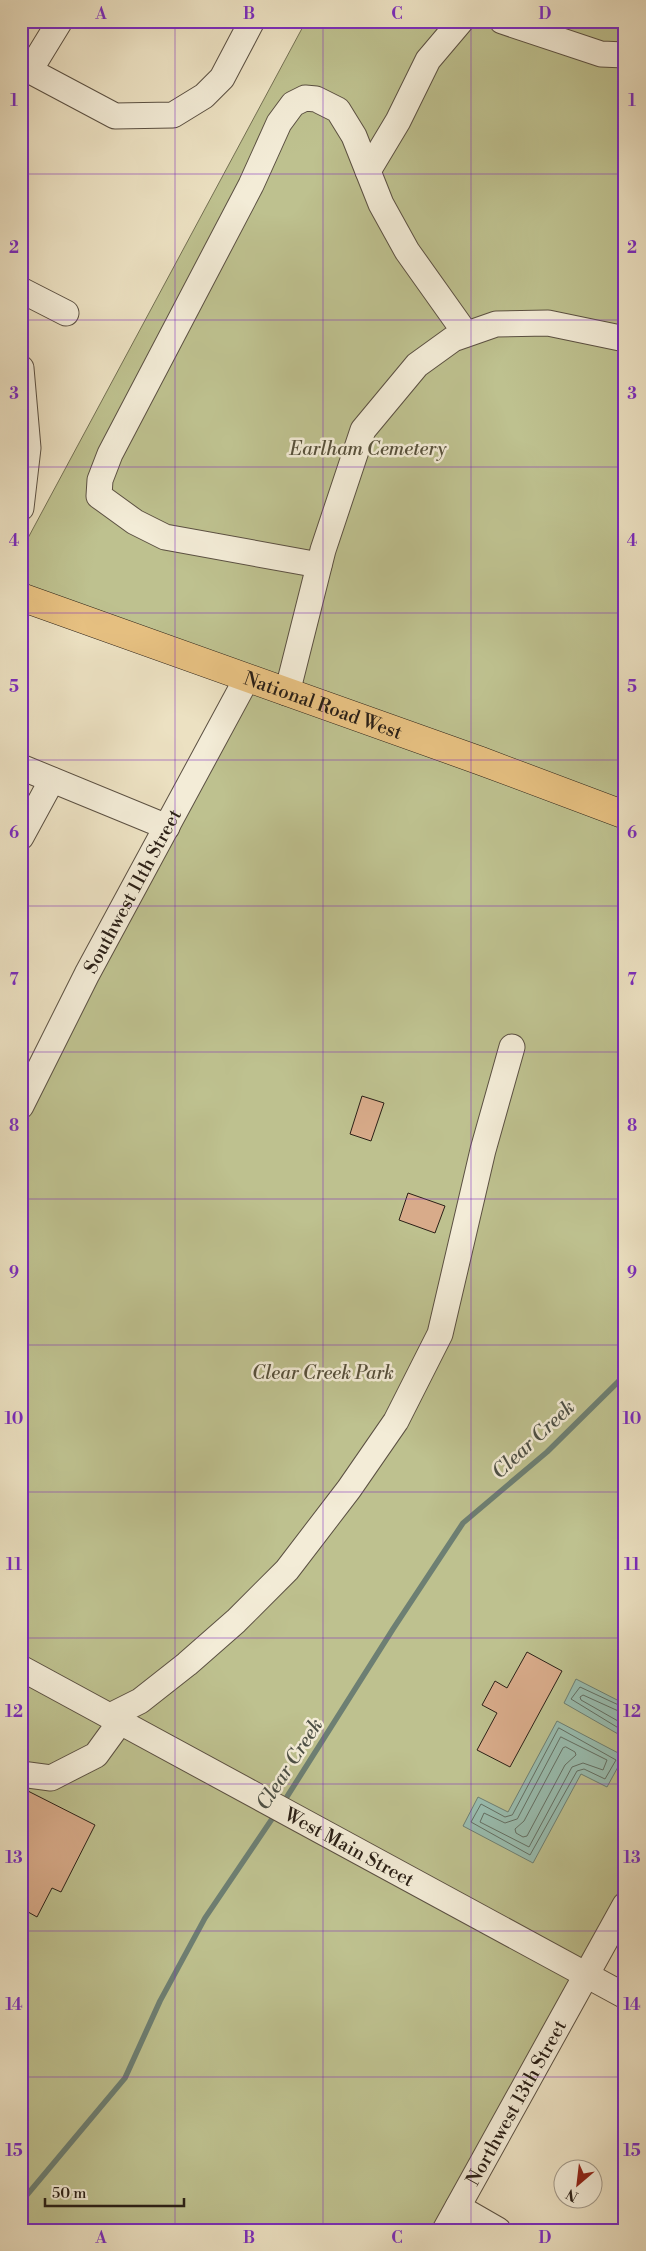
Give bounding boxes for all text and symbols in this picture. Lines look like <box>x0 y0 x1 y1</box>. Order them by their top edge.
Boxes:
text: A <box>94 4 107 24</box>
text: B <box>243 4 255 24</box>
text: C <box>391 4 403 24</box>
text: D <box>539 4 552 24</box>
text: 1 <box>10 91 18 111</box>
text: 1 <box>628 91 636 111</box>
text: 2 <box>9 238 19 258</box>
text: 2 <box>627 238 637 258</box>
text: 3 <box>9 384 19 404</box>
text: 3 <box>627 384 637 404</box>
park label: Earlham Cemetery <box>289 437 447 461</box>
text: 4 <box>9 531 20 551</box>
text: 4 <box>627 531 638 551</box>
street label: National Road West <box>241 666 406 745</box>
text: 5 <box>9 677 19 697</box>
text: 5 <box>627 677 637 697</box>
street label: Southwest 11th Street <box>79 805 187 978</box>
text: 6 <box>9 823 19 843</box>
text: 6 <box>627 823 637 843</box>
text: 7 <box>9 970 19 990</box>
text: 7 <box>627 970 637 990</box>
text: 8 <box>9 1116 19 1136</box>
text: 8 <box>627 1116 637 1136</box>
text: 9 <box>9 1263 19 1283</box>
text: 9 <box>627 1263 637 1283</box>
park label: Clear Creek Park <box>252 1361 394 1385</box>
water label: Clear Creek <box>487 1395 581 1485</box>
text: 10 <box>5 1409 23 1429</box>
text: 10 <box>623 1409 641 1429</box>
text: 11 <box>6 1555 22 1575</box>
text: 11 <box>624 1555 640 1575</box>
text: 12 <box>5 1702 23 1722</box>
text: 12 <box>623 1702 641 1722</box>
water label: Clear Creek <box>251 1714 329 1815</box>
street label: West Main Street <box>279 1802 419 1892</box>
text: 13 <box>5 1848 23 1868</box>
text: 13 <box>623 1848 641 1868</box>
text: 14 <box>5 1995 23 2015</box>
text: 14 <box>623 1995 641 2015</box>
street label: Northwest 13th Street <box>461 2015 572 2190</box>
text: 15 <box>5 2141 23 2161</box>
text: 15 <box>623 2141 641 2161</box>
north arrow <box>554 2158 604 2208</box>
scale bar <box>45 2176 184 2208</box>
text: 50 m <box>52 2184 86 2203</box>
text: N <box>563 2184 581 2205</box>
text: A <box>94 2228 107 2248</box>
text: B <box>243 2228 255 2248</box>
text: C <box>391 2228 403 2248</box>
text: D <box>539 2228 552 2248</box>

